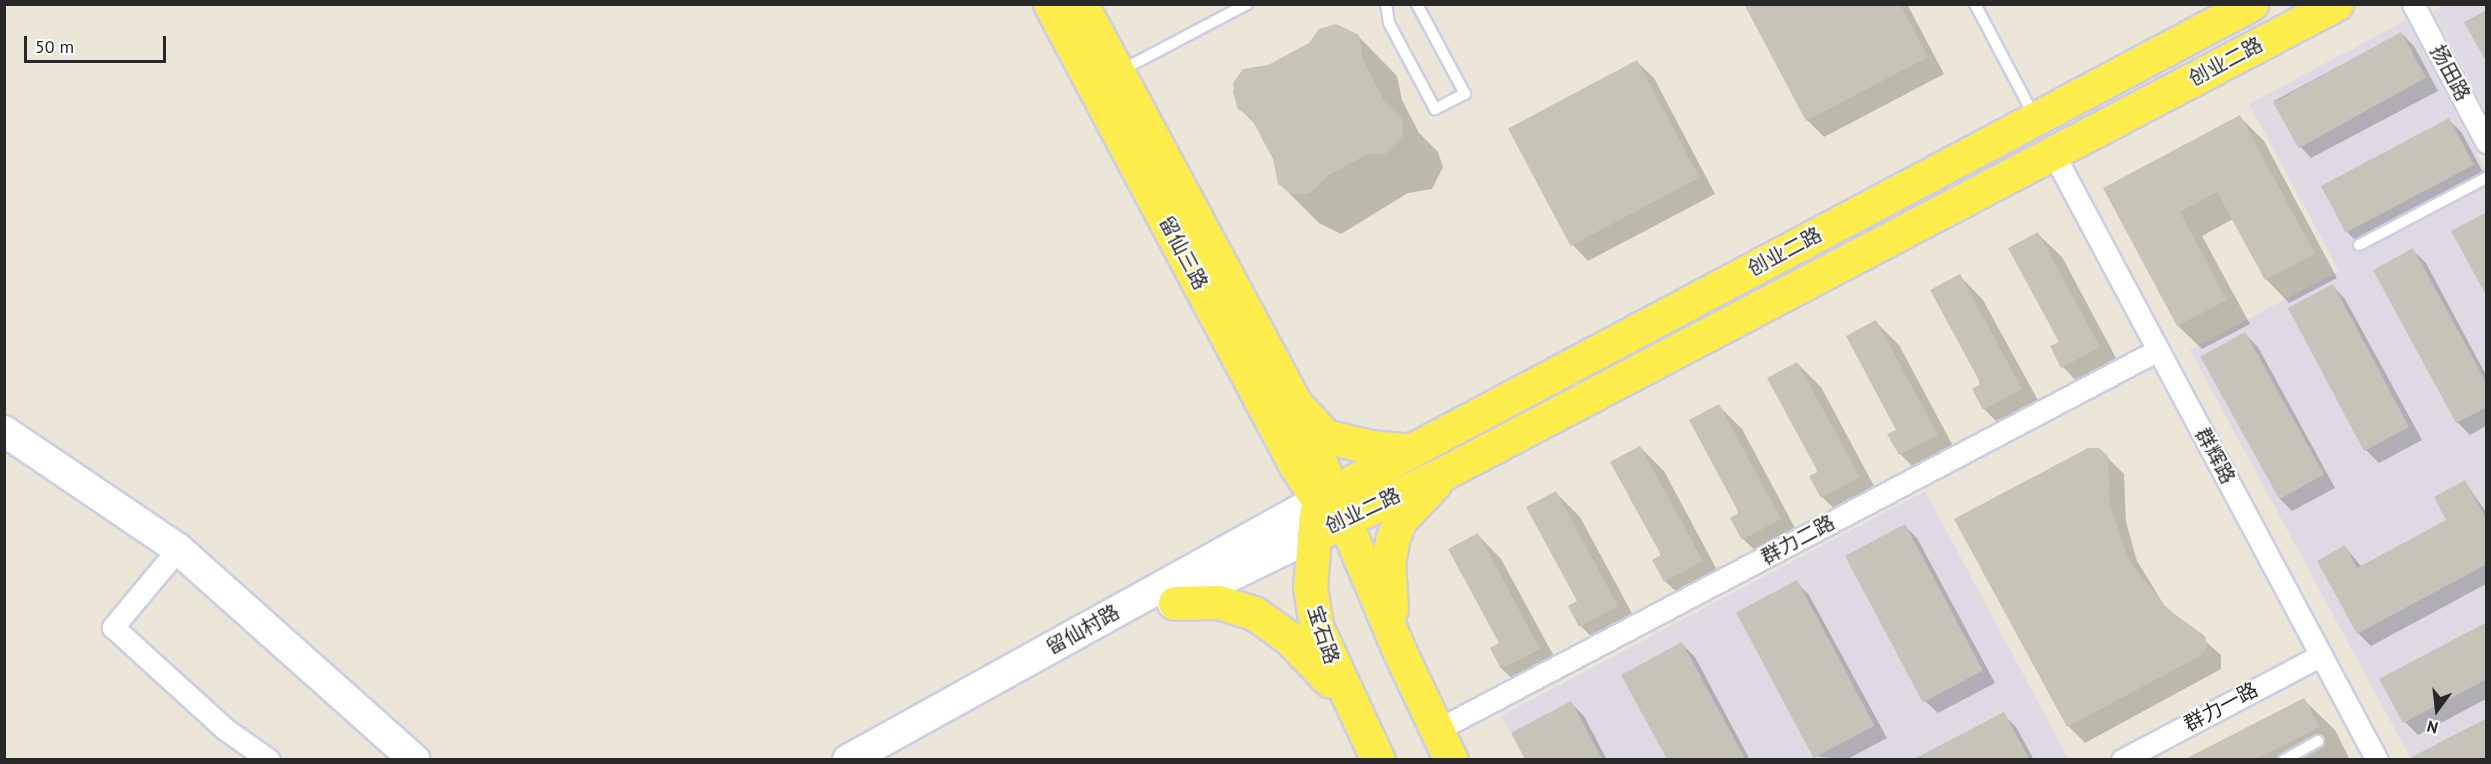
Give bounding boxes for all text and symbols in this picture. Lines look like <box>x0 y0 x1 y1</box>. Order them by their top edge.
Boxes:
scale bar <box>27 24 170 62</box>
street label: 创业二路 <box>2185 33 2267 91</box>
text: 50 m <box>35 35 74 58</box>
street label: 扬田路 <box>2425 41 2475 105</box>
street label: 留仙三路 <box>1154 212 1212 294</box>
street label: 创业二路 <box>1744 223 1826 281</box>
street label: 群辉路 <box>2190 424 2240 488</box>
street label: 创业二路 <box>1322 483 1404 539</box>
street label: 群力二路 <box>1757 511 1839 569</box>
street label: 留仙村路 <box>1042 600 1124 660</box>
street label: 宝石路 <box>1302 603 1344 667</box>
street label: 群力一路 <box>2180 678 2262 736</box>
north arrow <box>2407 680 2467 740</box>
text: N <box>2425 716 2440 738</box>

